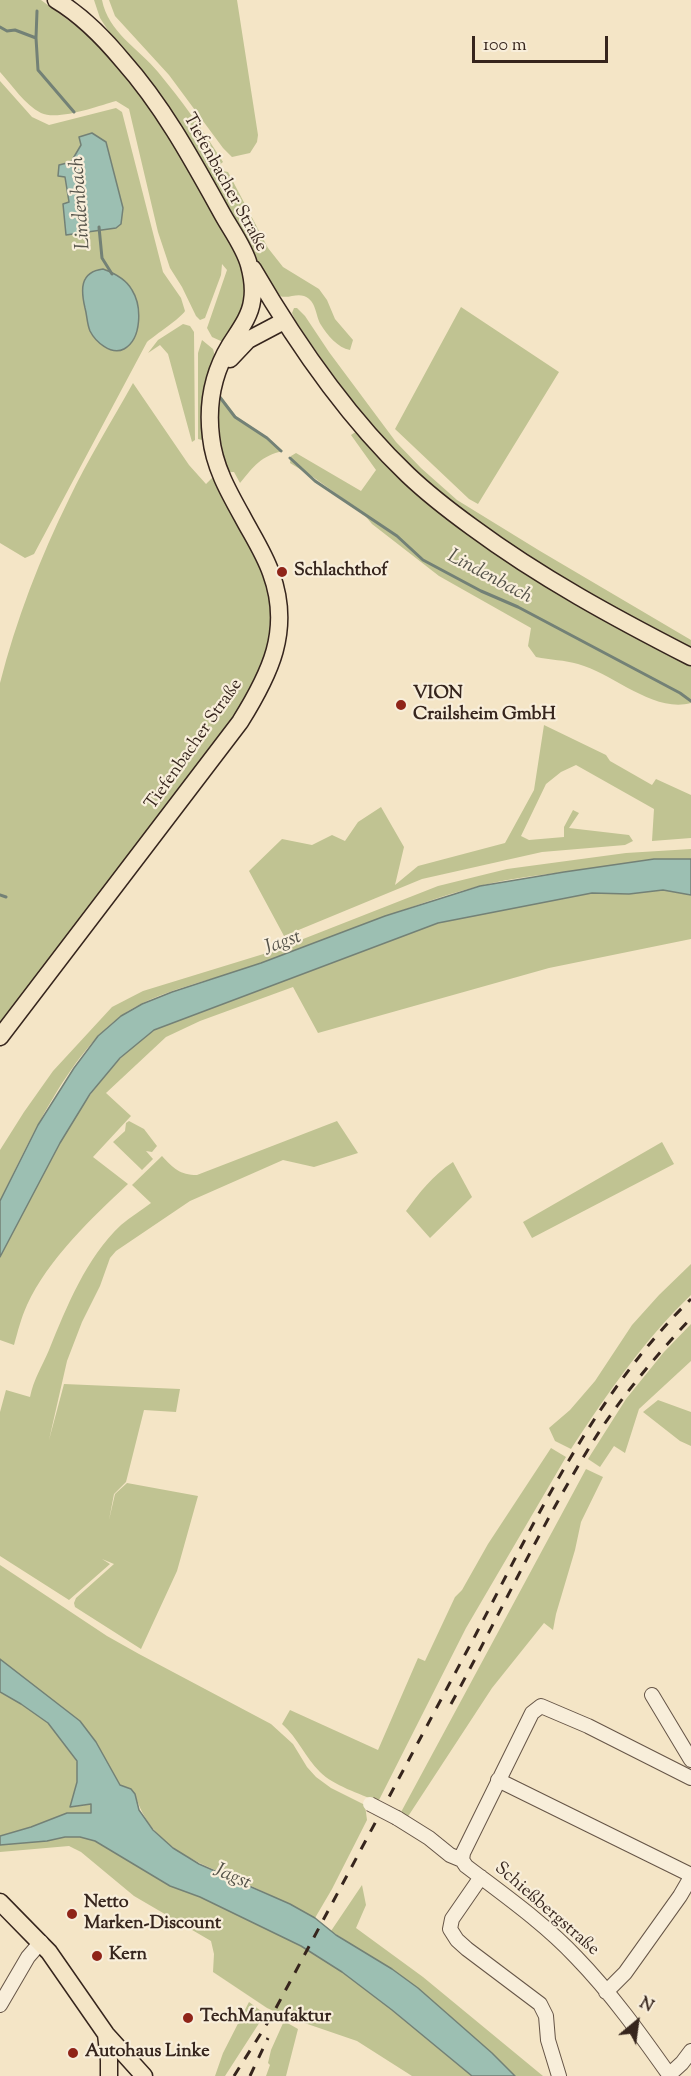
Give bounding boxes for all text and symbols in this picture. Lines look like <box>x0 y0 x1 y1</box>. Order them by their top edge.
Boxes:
scale bar <box>475 24 612 62</box>
text: 100 m <box>483 33 527 59</box>
street label: Tiefenbacher Straße <box>177 110 271 256</box>
water label: Lindenbach <box>67 156 97 250</box>
water label: Lindenbach <box>442 546 536 610</box>
place label: Schlachthof <box>294 561 387 583</box>
marker: Schlachthof <box>275 565 289 579</box>
street label: Tiefenbacher Straße <box>142 675 248 815</box>
place label: VION Crailsheim GmbH <box>413 684 556 726</box>
marker: VION Crailsheim GmbH <box>394 698 408 712</box>
water label: Jagst <box>261 926 305 962</box>
water label: Jagst <box>210 1859 254 1897</box>
street label: Schießbergstraße <box>489 1859 603 1961</box>
place label: Netto Marken-Discount <box>84 1893 221 1936</box>
marker: Netto Marken-Discount <box>65 1907 79 1921</box>
place label: Kern <box>109 1945 147 1967</box>
marker: Kern <box>90 1949 104 1963</box>
north arrow <box>607 1992 667 2052</box>
text: N <box>635 1993 657 2019</box>
place label: TechManufaktur <box>200 2007 331 2029</box>
marker: TechManufaktur <box>181 2011 195 2025</box>
place label: Autohaus Linke <box>85 2042 210 2064</box>
marker: Autohaus Linke <box>66 2046 80 2060</box>

